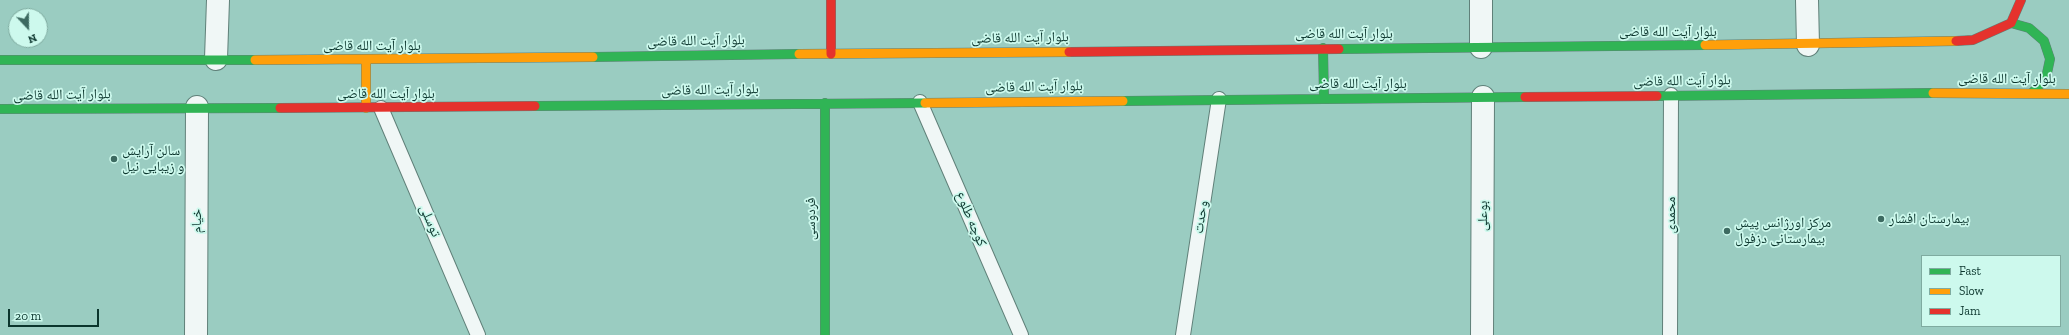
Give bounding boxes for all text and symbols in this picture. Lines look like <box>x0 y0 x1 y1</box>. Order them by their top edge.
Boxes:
north arrow <box>8 8 48 48</box>
street label: بلوار آیت ‌الله قاضی <box>1619 24 1717 40</box>
street label: بلوار آیت ‌الله قاضی <box>1295 26 1393 42</box>
street label: بلوار آیت ‌الله قاضی <box>971 29 1069 47</box>
text: N <box>26 31 39 46</box>
street label: بلوار آیت ‌الله قاضی <box>647 32 745 50</box>
street label: بلوار آیت ‌الله قاضی <box>323 38 421 54</box>
street label: بلوار آیت‌ الله قاضی <box>1958 71 2056 87</box>
street label: بلوار آیت‌ الله قاضی <box>1633 72 1731 90</box>
street label: بلوار آیت‌ الله قاضی <box>1309 76 1407 92</box>
street label: بلوار آیت‌ الله قاضی <box>985 78 1083 96</box>
street label: بلوار آیت‌ الله قاضی <box>661 81 759 99</box>
street label: بلوار آیت‌ الله قاضی <box>13 86 111 104</box>
street label: بلوار آیت‌ الله قاضی <box>337 86 435 102</box>
place label: سالن آرایش و زیبایی نیل <box>122 143 184 176</box>
marker: سالن آرایش و زیبایی نیل <box>109 154 119 164</box>
street label: کوچه طلوع <box>952 189 990 249</box>
street label: محمدی <box>1663 197 1679 233</box>
street label: فردوسی <box>803 198 819 240</box>
street label: وحدت <box>1190 199 1212 235</box>
street label: بوعلی <box>1475 201 1491 231</box>
street label: توسلی <box>416 202 444 240</box>
street label: خیام <box>189 209 205 233</box>
place label: بیمارستان افشار <box>1889 211 1969 227</box>
marker: بیمارستان افشار <box>1876 214 1886 224</box>
place label: مرکز اورژانس پیش بیمارستانی دزفول <box>1735 215 1831 248</box>
marker: مرکز اورژانس پیش بیمارستانی دزفول <box>1722 226 1732 236</box>
legend <box>1921 255 2061 327</box>
text: Fast <box>1959 264 1981 278</box>
text: Slow <box>1959 284 1984 298</box>
scale bar <box>10 301 101 327</box>
text: Jam <box>1959 304 1980 318</box>
text: 20 m <box>15 309 41 323</box>

